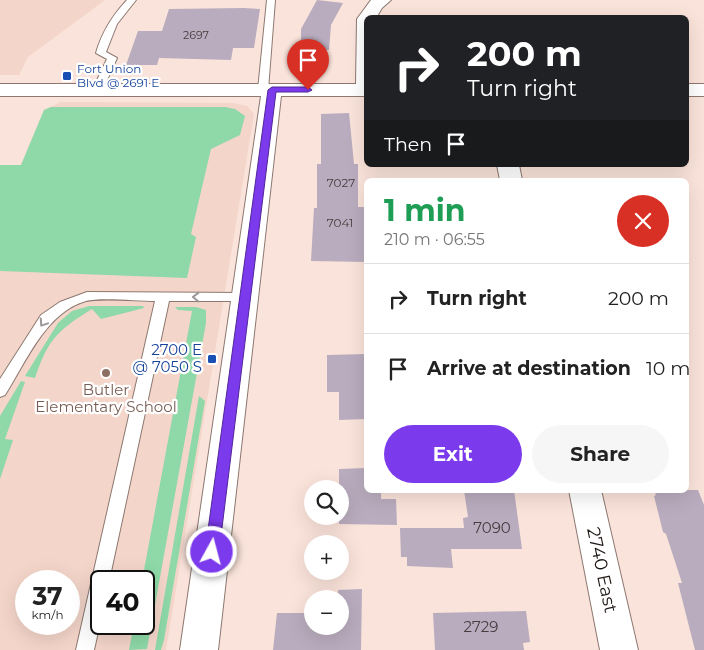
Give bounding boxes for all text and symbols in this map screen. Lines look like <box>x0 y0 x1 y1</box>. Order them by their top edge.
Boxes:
house number: 2697 <box>183 28 209 42</box>
text: 200 m <box>467 32 582 75</box>
icon: right <box>384 35 449 100</box>
pin <box>287 39 329 90</box>
icon: arrive <box>294 46 322 74</box>
place label: Fort Union Blvd @ 2691 E <box>77 61 159 90</box>
marker: Fort Union Blvd @ 2691 E <box>61 70 73 82</box>
text: Turn right <box>467 75 577 102</box>
icon: arrive <box>442 130 470 158</box>
text: Then <box>384 133 432 156</box>
house number: 7027 <box>327 175 355 190</box>
text: 1 min <box>384 192 465 229</box>
button: close <box>617 195 669 247</box>
house number: 7041 <box>327 215 353 230</box>
text: 210 m · 06:55 <box>384 230 485 249</box>
icon: right <box>384 285 412 313</box>
text: Turn right <box>427 287 527 310</box>
text: 200 m <box>608 287 669 310</box>
one-way arrow <box>192 291 200 302</box>
one-way arrow <box>40 318 49 327</box>
place label: 2700 E @ 7050 S <box>133 340 202 376</box>
marker: 2700 E @ 7050 S <box>206 353 218 365</box>
icon: arrive <box>384 355 412 383</box>
text: Arrive at destination <box>427 357 631 380</box>
text: 10 m <box>646 357 691 380</box>
marker: Butler Elementary School <box>100 367 112 379</box>
place label: Butler Elementary School <box>35 380 177 416</box>
button: Exit <box>384 425 522 483</box>
button: Share <box>532 425 669 483</box>
map controls <box>304 480 349 635</box>
button: search <box>304 480 349 525</box>
house number: 7090 <box>473 518 511 537</box>
position arrow <box>185 525 237 577</box>
street label: 2740 East <box>582 525 622 615</box>
button: + <box>304 535 349 580</box>
speed limit sign: 40 <box>90 570 155 635</box>
text: 37 <box>32 581 63 611</box>
button: − <box>304 590 349 635</box>
text: km/h <box>31 607 64 622</box>
house number: 2729 <box>464 617 498 636</box>

